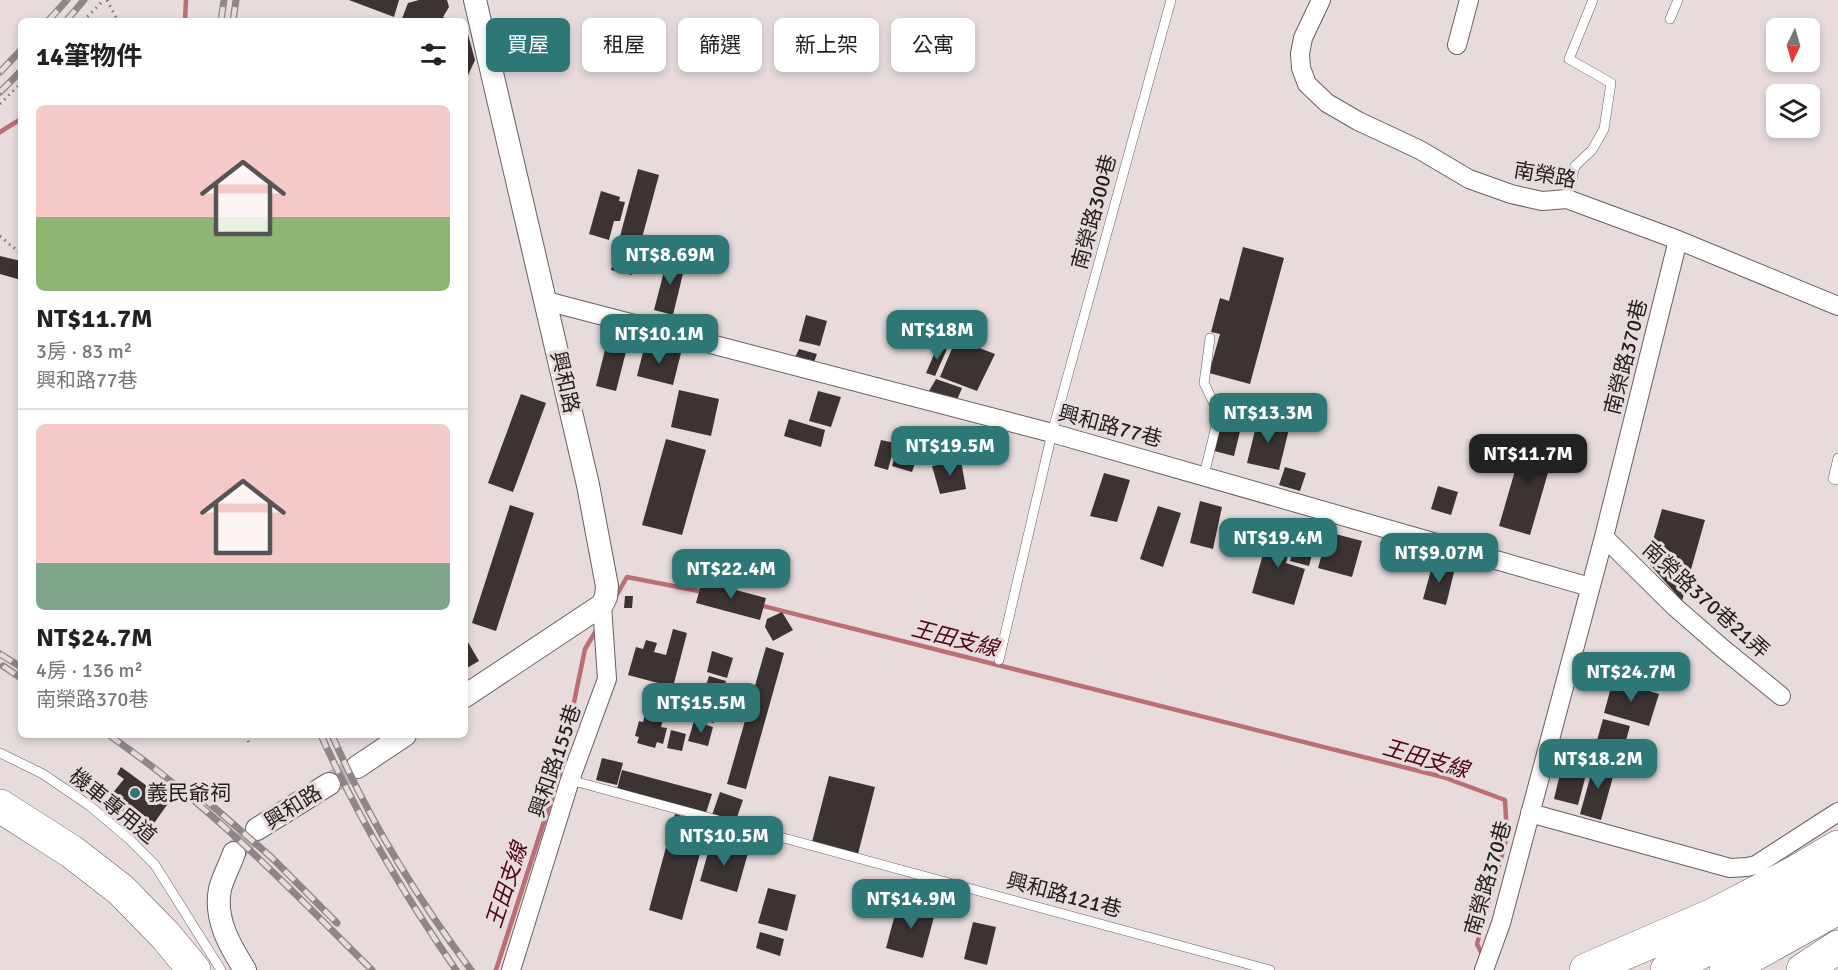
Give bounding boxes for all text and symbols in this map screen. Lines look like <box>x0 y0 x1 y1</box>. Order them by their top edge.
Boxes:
chip: 買屋 <box>486 18 570 72</box>
chip: 租屋 <box>582 18 666 72</box>
chip: 篩選 <box>678 18 762 72</box>
chip: 新上架 <box>774 18 879 72</box>
chip: 公寓 <box>891 18 975 72</box>
north arrow <box>1766 18 1820 72</box>
map controls <box>1766 18 1820 138</box>
icon: filters <box>417 38 450 71</box>
text: 14筆物件 <box>36 41 142 73</box>
button: layers <box>1766 84 1820 138</box>
icon: home <box>189 144 297 252</box>
street label: 南榮路300巷 <box>1066 152 1122 272</box>
street label: 南榮路 <box>1512 157 1578 193</box>
pin: NT$8.69M <box>608 235 732 286</box>
text: NT$8.69M <box>625 242 715 267</box>
street label: 南榮路370巷 <box>1599 297 1653 417</box>
text: NT$11.7M <box>36 303 153 335</box>
pin: NT$18M <box>888 310 986 361</box>
pin: NT$10.1M <box>597 314 721 365</box>
text: NT$18M <box>900 317 974 342</box>
text: NT$10.1M <box>614 321 704 346</box>
text: 3房 · 83 m² <box>36 339 132 364</box>
street label: 興和路 <box>545 348 585 416</box>
text: 興和路77巷 <box>36 368 138 393</box>
pin: NT$13.3M <box>1206 393 1330 444</box>
street label: 興和路77巷 <box>1055 400 1165 452</box>
text: NT$13.3M <box>1223 400 1313 425</box>
pin: NT$19.5M <box>888 426 1012 477</box>
text: NT$19.5M <box>905 433 995 458</box>
pin: NT$11.7M <box>1466 434 1590 485</box>
text: NT$11.7M <box>1483 441 1573 466</box>
icon: home <box>189 463 297 571</box>
pin: NT$19.4M <box>1216 518 1340 569</box>
text: NT$19.4M <box>1233 525 1323 550</box>
pin: NT$9.07M <box>1377 533 1501 584</box>
street label: 南榮路370巷21弄 <box>1637 536 1775 664</box>
text: NT$9.07M <box>1394 540 1484 565</box>
pin: NT$22.4M <box>669 549 793 600</box>
text: NT$22.4M <box>686 556 776 581</box>
water label: 王田支線 <box>909 615 1004 663</box>
text: NT$24.7M <box>36 622 153 654</box>
pin: NT$24.7M <box>1569 652 1693 703</box>
text: 4房 · 136 m² <box>36 658 143 683</box>
text: NT$24.7M <box>1586 659 1676 684</box>
pin: NT$15.5M <box>639 683 763 734</box>
text: 南榮路370巷 <box>36 687 148 712</box>
text: NT$15.5M <box>656 690 746 715</box>
street label: 興和路155巷 <box>523 701 587 821</box>
water label: 王田支線 <box>1380 733 1475 784</box>
pin: NT$18.2M <box>1536 739 1660 790</box>
text: NT$18.2M <box>1553 746 1643 771</box>
street label: 機車專用道 <box>64 763 162 849</box>
street label: 興和路 <box>259 779 327 835</box>
place label: 義民爺祠 <box>147 780 231 806</box>
marker: 義民爺祠 <box>128 786 142 800</box>
pin: NT$10.5M <box>662 816 786 867</box>
street label: 南榮路370巷 <box>1459 818 1517 938</box>
text: NT$10.5M <box>679 823 769 848</box>
water label: 王田支線 <box>480 836 534 931</box>
street label: 興和路121巷 <box>1004 867 1124 923</box>
pin: NT$14.9M <box>849 879 973 930</box>
text: NT$14.9M <box>866 886 956 911</box>

